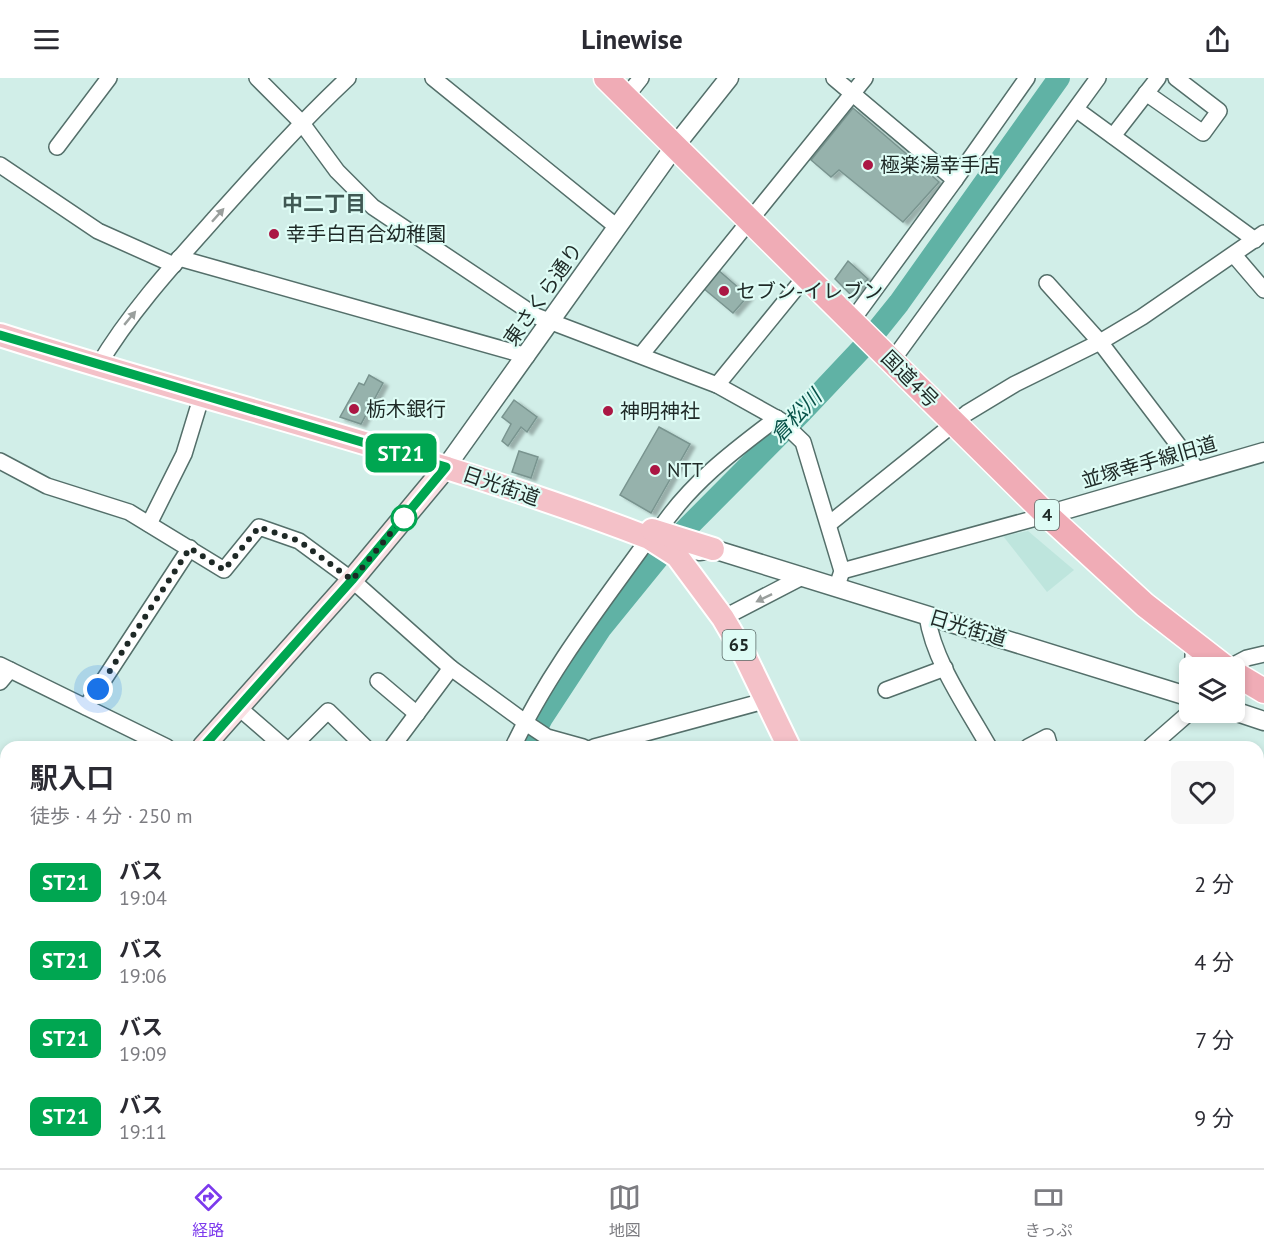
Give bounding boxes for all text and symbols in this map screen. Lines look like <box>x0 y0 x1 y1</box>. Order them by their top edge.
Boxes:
text: Linewise <box>581 22 683 56</box>
icon: menu <box>30 23 63 56</box>
icon: share <box>1201 23 1234 56</box>
place label: 極楽湯幸手店 <box>880 152 1000 178</box>
marker: 極楽湯幸手店 <box>861 158 875 172</box>
district label: 中二丁目 <box>282 190 366 217</box>
one-way arrow <box>211 207 225 222</box>
place label: 幸手白百合幼稚園 <box>286 221 446 247</box>
marker: 幸手白百合幼稚園 <box>267 227 281 241</box>
street label: 東さくら通り <box>498 237 588 351</box>
place label: セブン-イレブン <box>736 278 883 304</box>
marker: セブン-イレブン <box>717 284 731 298</box>
one-way arrow <box>123 311 136 326</box>
street label: 国道4号 <box>876 345 944 413</box>
water label: 倉松川 <box>764 382 829 448</box>
place label: 栃木銀行 <box>366 396 446 422</box>
place label: 神明神社 <box>620 398 700 424</box>
marker: 栃木銀行 <box>347 402 361 416</box>
marker: 神明神社 <box>601 404 615 418</box>
street label: 並塚幸手線旧道 <box>1078 430 1220 494</box>
line badge: ST21 <box>359 434 443 472</box>
text: ST21 <box>378 440 424 467</box>
place label: NTT <box>667 457 703 483</box>
street label: 日光街道 <box>459 461 543 511</box>
marker: NTT <box>648 463 662 477</box>
road number: 4 <box>1035 500 1059 530</box>
unlabelled marker <box>391 505 417 531</box>
one-way arrow <box>755 593 772 603</box>
street label: 日光街道 <box>926 604 1010 652</box>
road number: 65 <box>722 630 756 660</box>
map controls <box>1179 657 1245 723</box>
button: layers <box>1179 657 1245 723</box>
your location <box>83 674 113 704</box>
text: 駅入口 <box>30 759 114 796</box>
button: heart <box>1171 761 1234 824</box>
text: 徒歩 · 4 分 · 250 m <box>30 803 193 829</box>
text: バス <box>119 857 163 885</box>
text: ST21 <box>42 869 89 896</box>
text: 2 分 <box>1194 870 1234 898</box>
text: 19:04 <box>119 885 167 911</box>
text: バス <box>119 935 163 963</box>
text: ST21 <box>42 947 89 974</box>
text: 4 分 <box>1194 948 1234 976</box>
text: 19:06 <box>119 963 167 989</box>
text: バス <box>119 1013 163 1041</box>
text: ST21 <box>42 1025 89 1052</box>
text: 7 分 <box>1195 1026 1234 1054</box>
text: 19:09 <box>119 1041 167 1067</box>
text: バス <box>119 1091 163 1119</box>
text: ST21 <box>42 1103 89 1130</box>
text: 9 分 <box>1194 1104 1234 1132</box>
text: 19:11 <box>119 1119 167 1145</box>
tab: 経路 <box>192 1181 225 1241</box>
tab: 地図 <box>608 1181 641 1241</box>
tab: きっぷ <box>1025 1181 1072 1241</box>

